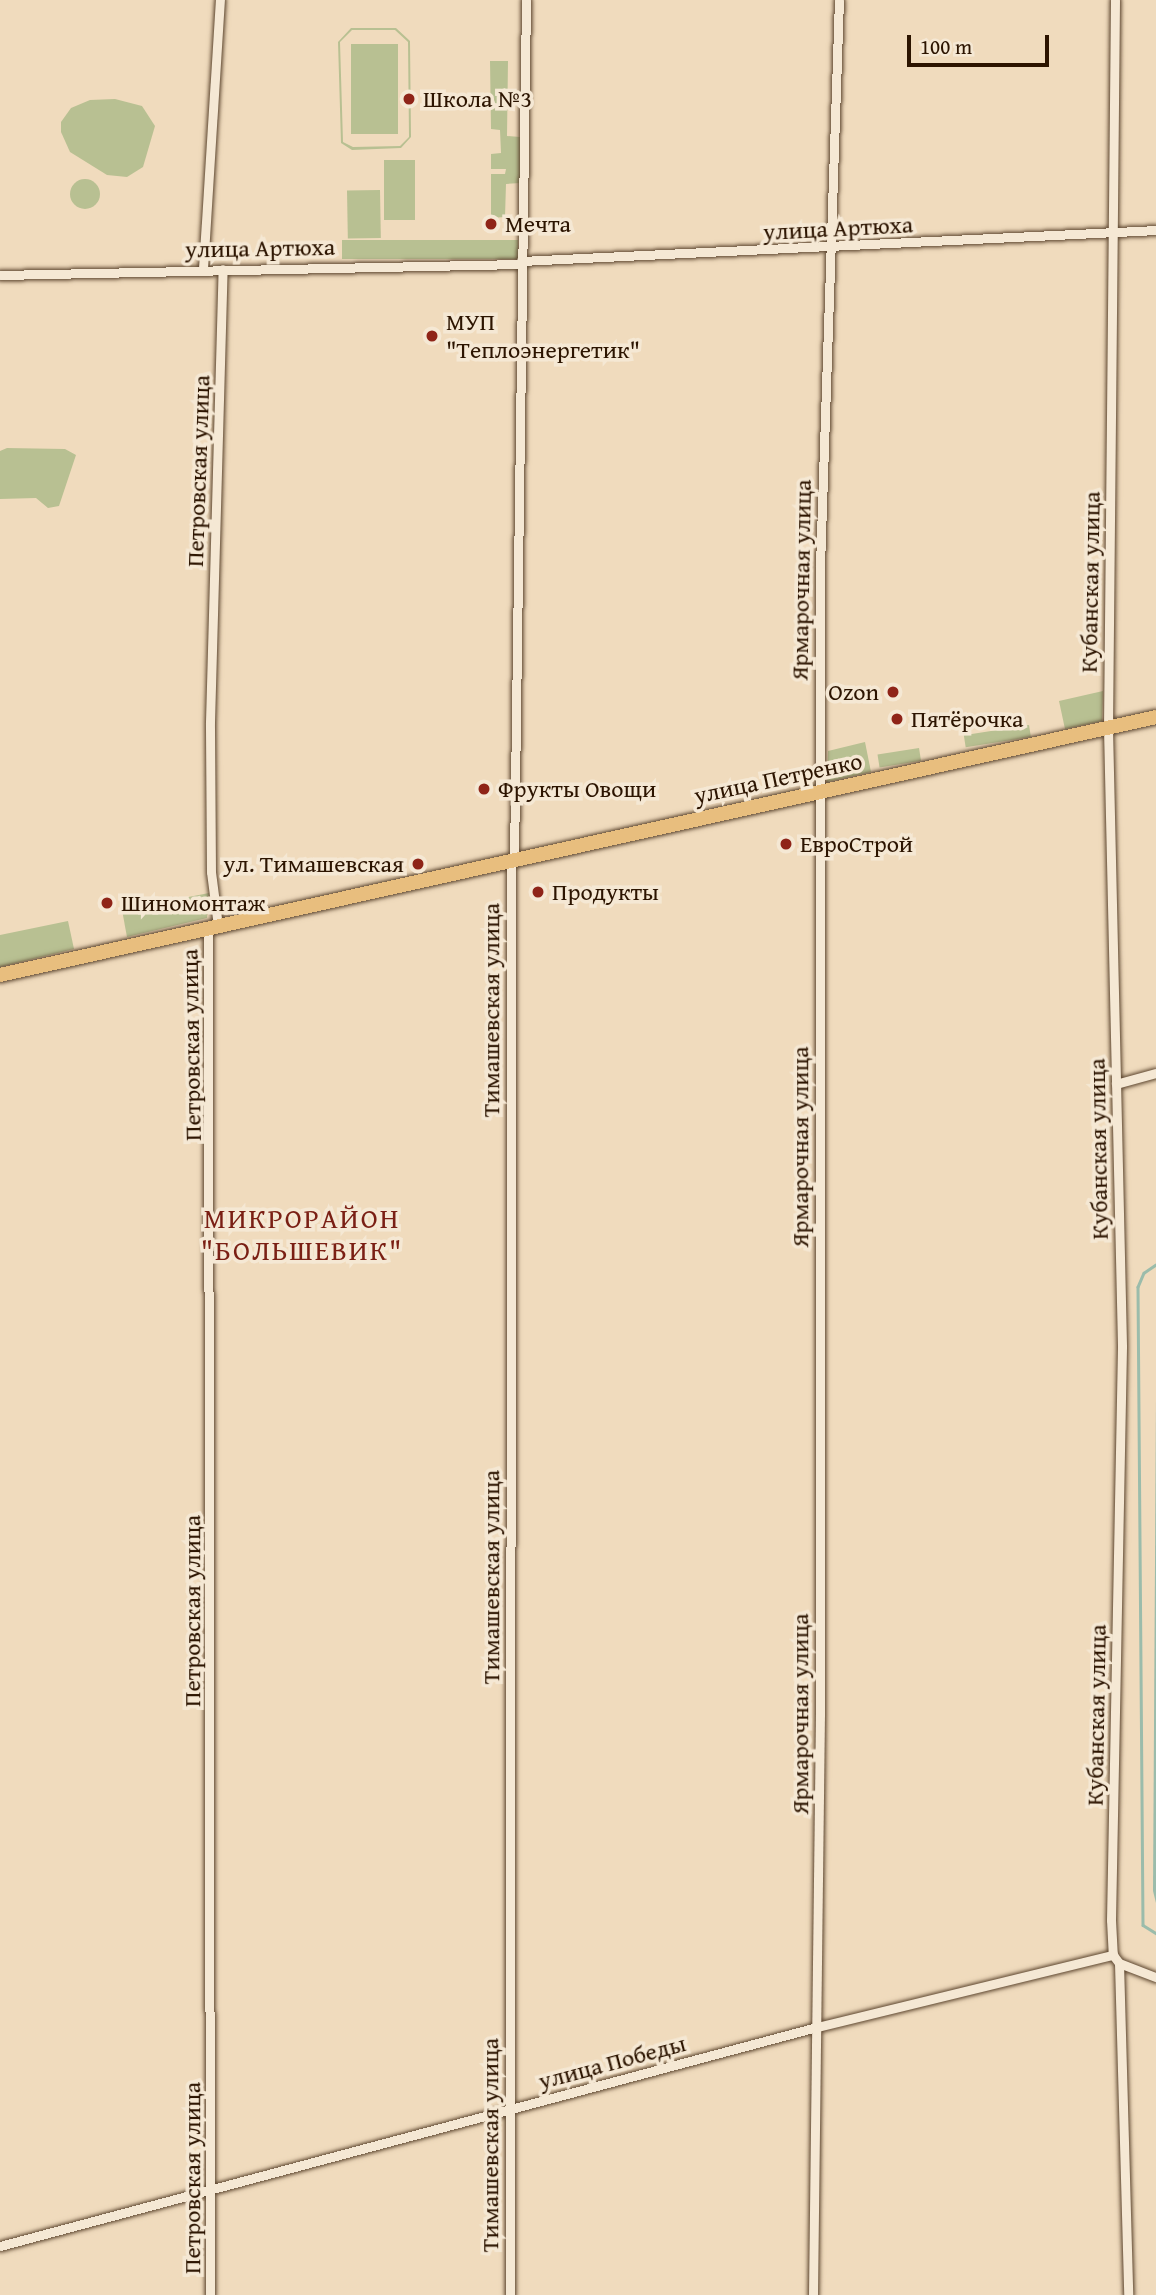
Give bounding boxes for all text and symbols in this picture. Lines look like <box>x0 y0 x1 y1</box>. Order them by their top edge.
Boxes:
scale bar <box>911 21 1053 65</box>
text: 100 m <box>920 31 972 62</box>
place label: Школа №3 <box>423 85 532 113</box>
marker: Школа №3 <box>401 91 417 107</box>
place label: Мечта <box>505 210 571 238</box>
street label: улица Артюха <box>762 210 914 246</box>
marker: Мечта <box>483 216 499 232</box>
street label: улица Артюха <box>185 232 335 264</box>
place label: МУП "Теплоэнергетик" <box>446 308 640 364</box>
marker: МУП "Теплоэнергетик" <box>424 328 440 344</box>
street label: Петровская улица <box>180 375 216 567</box>
street label: Ярмарочная улица <box>785 479 817 681</box>
street label: Кубанская улица <box>1074 491 1106 673</box>
place label: Ozon <box>828 678 879 706</box>
marker: Ozon <box>885 684 901 700</box>
place label: Пятёрочка <box>911 705 1024 733</box>
marker: Пятёрочка <box>889 711 905 727</box>
street label: улица Петренко <box>691 746 865 810</box>
place label: Фрукты Овощи <box>498 775 656 803</box>
marker: Фрукты Овощи <box>476 781 492 797</box>
place label: ЕвроСтрой <box>800 830 913 858</box>
marker: ЕвроСтрой <box>778 836 794 852</box>
place label: ул. Тимашевская <box>223 850 404 878</box>
marker: ул. Тимашевская <box>410 856 426 872</box>
place label: Продукты <box>552 878 659 906</box>
marker: Продукты <box>530 884 546 900</box>
place label: Шиномонтаж <box>121 889 265 917</box>
marker: Шиномонтаж <box>99 895 115 911</box>
street label: Тимашевская улица <box>477 903 505 1117</box>
street label: Петровская улица <box>175 949 207 1141</box>
street label: Ярмарочная улица <box>786 1046 814 1248</box>
street label: Кубанская улица <box>1082 1058 1114 1240</box>
district label: МИКРОРАЙОН "БОЛЬШЕВИК" <box>202 1201 402 1267</box>
street label: Тимашевская улица <box>477 1470 505 1684</box>
street label: Петровская улица <box>178 1515 206 1707</box>
street label: Ярмарочная улица <box>786 1613 814 1815</box>
street label: Кубанская улица <box>1080 1624 1112 1806</box>
street label: улица Победы <box>535 2029 689 2095</box>
street label: Тимашевская улица <box>476 2038 504 2252</box>
street label: Петровская улица <box>178 2082 206 2274</box>

